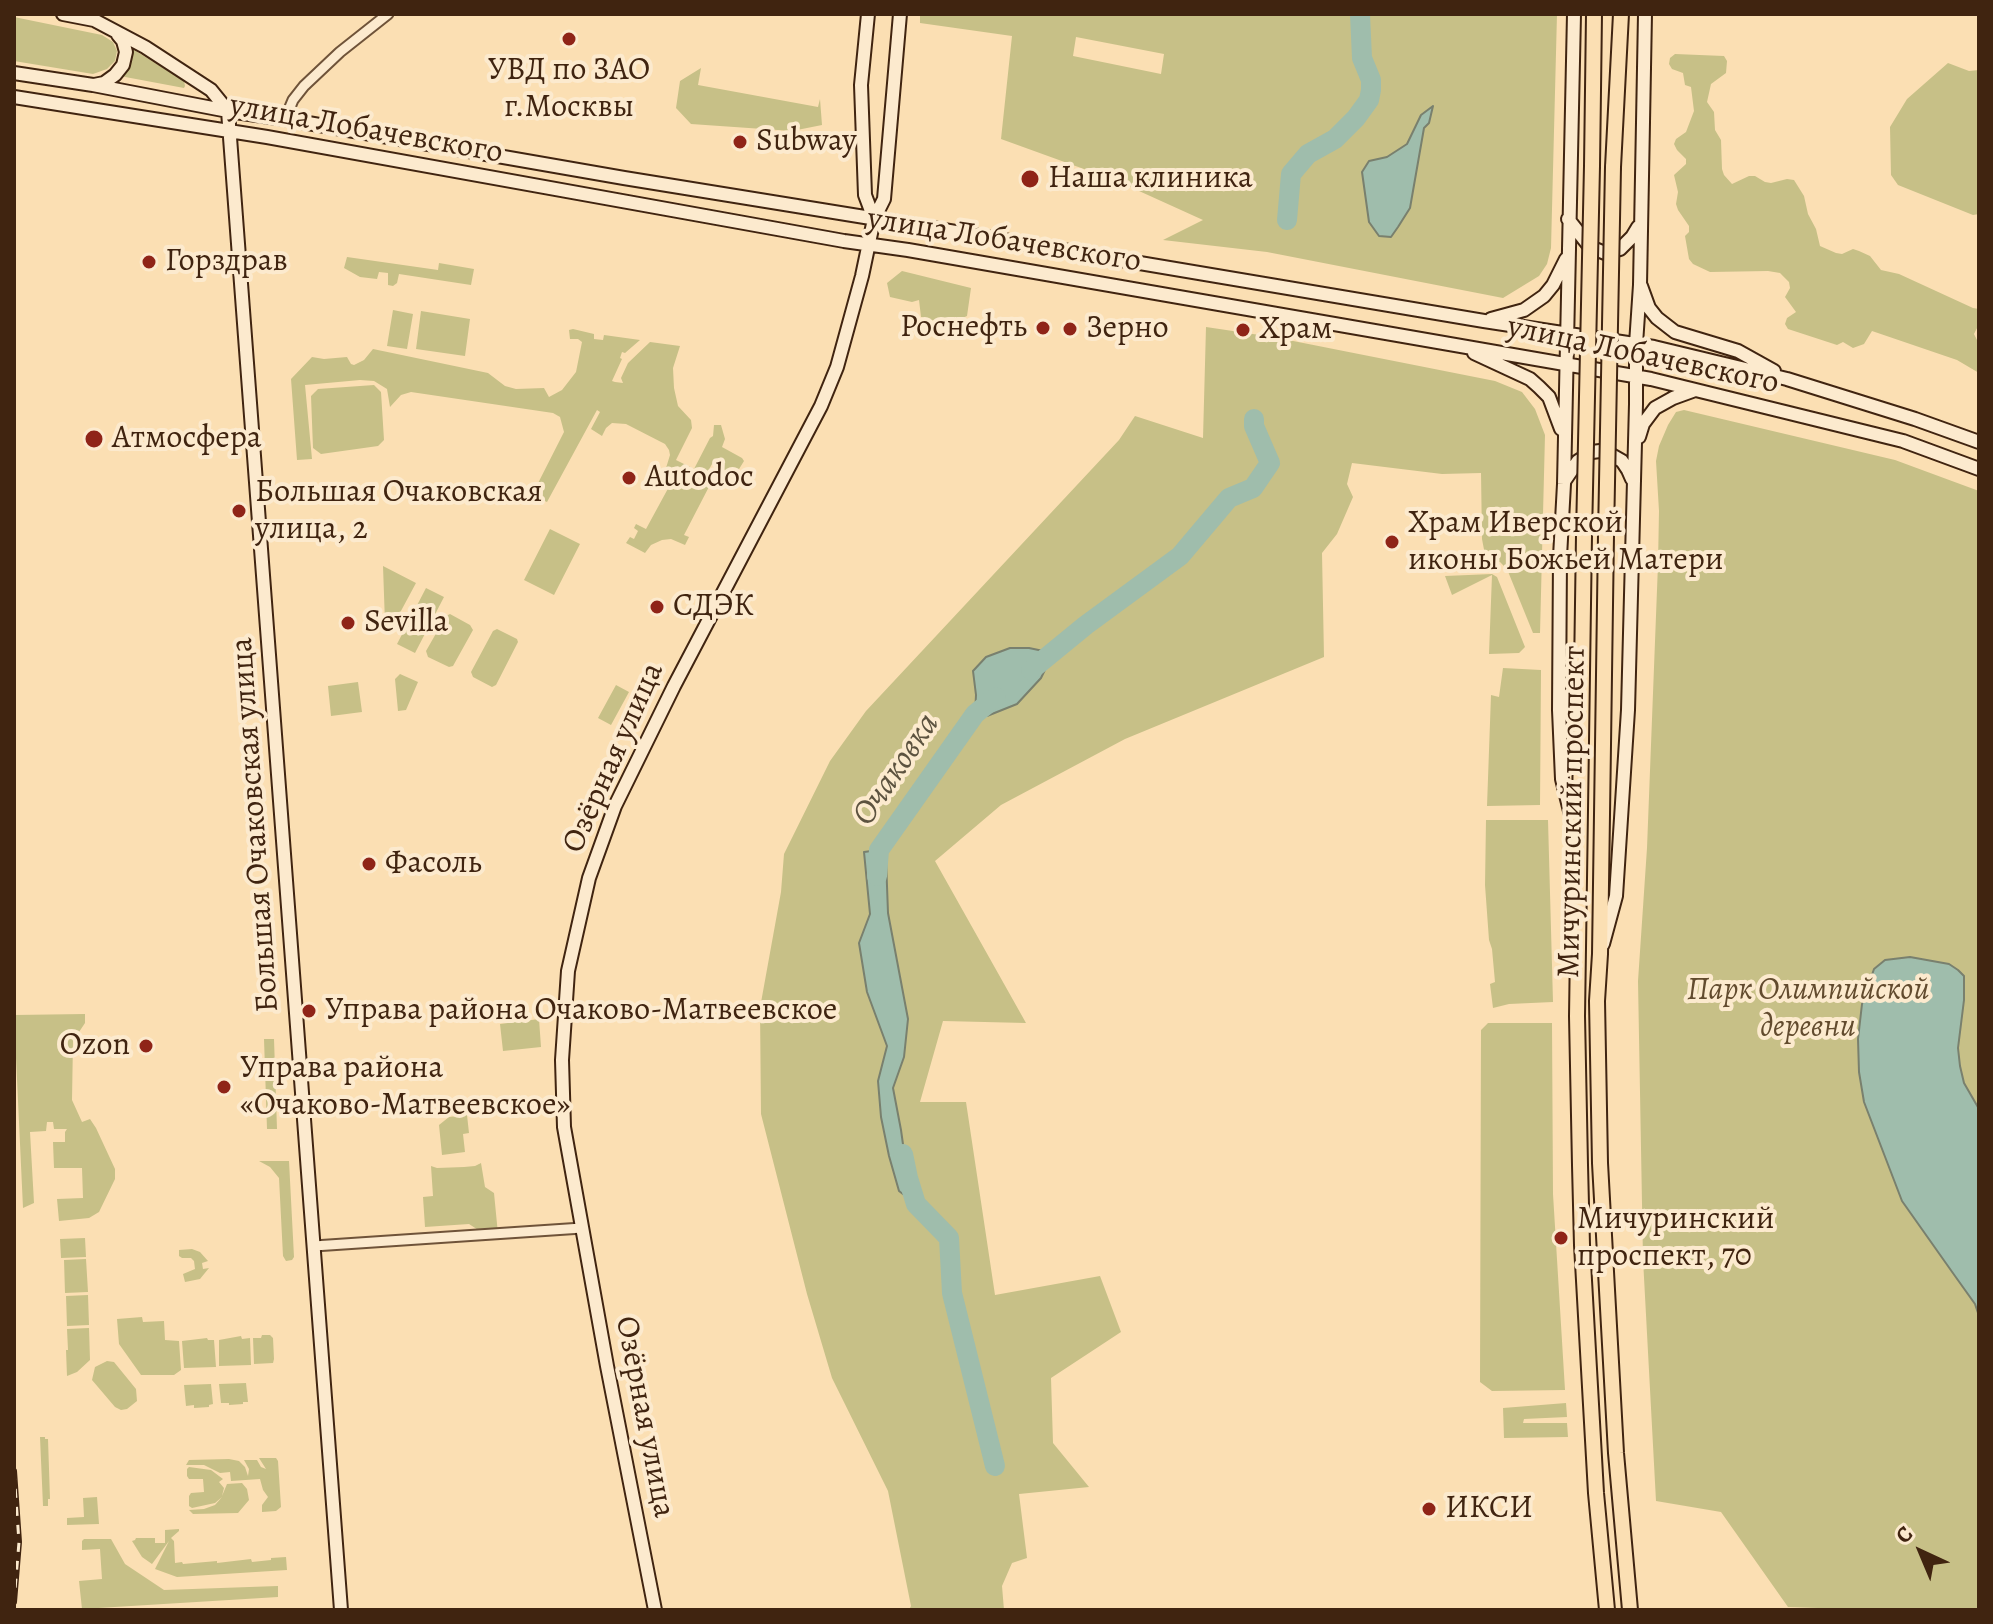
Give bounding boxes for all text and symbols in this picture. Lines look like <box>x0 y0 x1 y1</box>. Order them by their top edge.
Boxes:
marker: УВД по ЗАО г.Москвы <box>560 30 578 48</box>
place label: УВД по ЗАО г.Москвы <box>488 52 650 127</box>
street label: улица Лобачевского <box>226 87 506 173</box>
place label: Subway <box>756 123 857 161</box>
marker: Subway <box>731 133 749 151</box>
place label: Наша клиника <box>1048 160 1253 198</box>
marker: Наша клиника <box>1019 168 1041 190</box>
street label: улица Лобачевского <box>864 200 1144 282</box>
place label: Горздрав <box>165 243 288 281</box>
marker: Горздрав <box>140 253 158 271</box>
street label: улица Лобачевского <box>1504 308 1782 404</box>
place label: Роснефть <box>900 309 1027 347</box>
place label: Зерно <box>1086 310 1169 348</box>
place label: Храм <box>1259 311 1332 349</box>
marker: Роснефть <box>1034 319 1052 337</box>
marker: Зерно <box>1061 320 1079 338</box>
marker: Храм <box>1234 321 1252 339</box>
place label: Атмосфера <box>112 420 262 458</box>
marker: Атмосфера <box>83 428 105 450</box>
place label: Autodoc <box>645 459 754 497</box>
marker: Autodoc <box>620 469 638 487</box>
place label: Большая Очаковская улица, 2 <box>255 474 542 549</box>
marker: Большая Очаковская улица, 2 <box>230 502 248 520</box>
place label: Храм Иверской иконы Божьей Матери <box>1408 505 1723 580</box>
marker: Храм Иверской иконы Божьей Матери <box>1383 533 1401 551</box>
place label: СДЭК <box>673 588 754 626</box>
marker: СДЭК <box>648 598 666 616</box>
place label: Sevilla <box>364 604 448 642</box>
marker: Sevilla <box>339 614 357 632</box>
street label: Большая Очаковская улица <box>224 636 288 1014</box>
street label: Мичуринский проспект <box>1551 645 1595 979</box>
street label: Озёрная улица <box>555 657 673 859</box>
water label: Очаковка <box>845 706 949 834</box>
place label: Фасоль <box>385 845 482 883</box>
marker: Фасоль <box>360 855 378 873</box>
park label: Парк Олимпийской деревни <box>1687 972 1929 1047</box>
place label: Управа района Очаково-Матвеевское <box>325 992 837 1030</box>
marker: Управа района Очаково-Матвеевское <box>300 1002 318 1020</box>
place label: Ozon <box>60 1027 130 1065</box>
marker: Ozon <box>137 1037 155 1055</box>
place label: Управа района «Очаково-Матвеевское» <box>240 1050 570 1125</box>
marker: Управа района «Очаково-Матвеевское» <box>215 1078 233 1096</box>
place label: Мичуринский проспект, 70 <box>1577 1201 1775 1276</box>
marker: Мичуринский проспект, 70 <box>1552 1229 1570 1247</box>
street label: Озёрная улица <box>606 1313 682 1521</box>
place label: ИКСИ <box>1445 1490 1533 1528</box>
marker: ИКСИ <box>1420 1500 1438 1518</box>
north arrow <box>1881 1512 1961 1592</box>
text: С <box>1889 1519 1920 1550</box>

